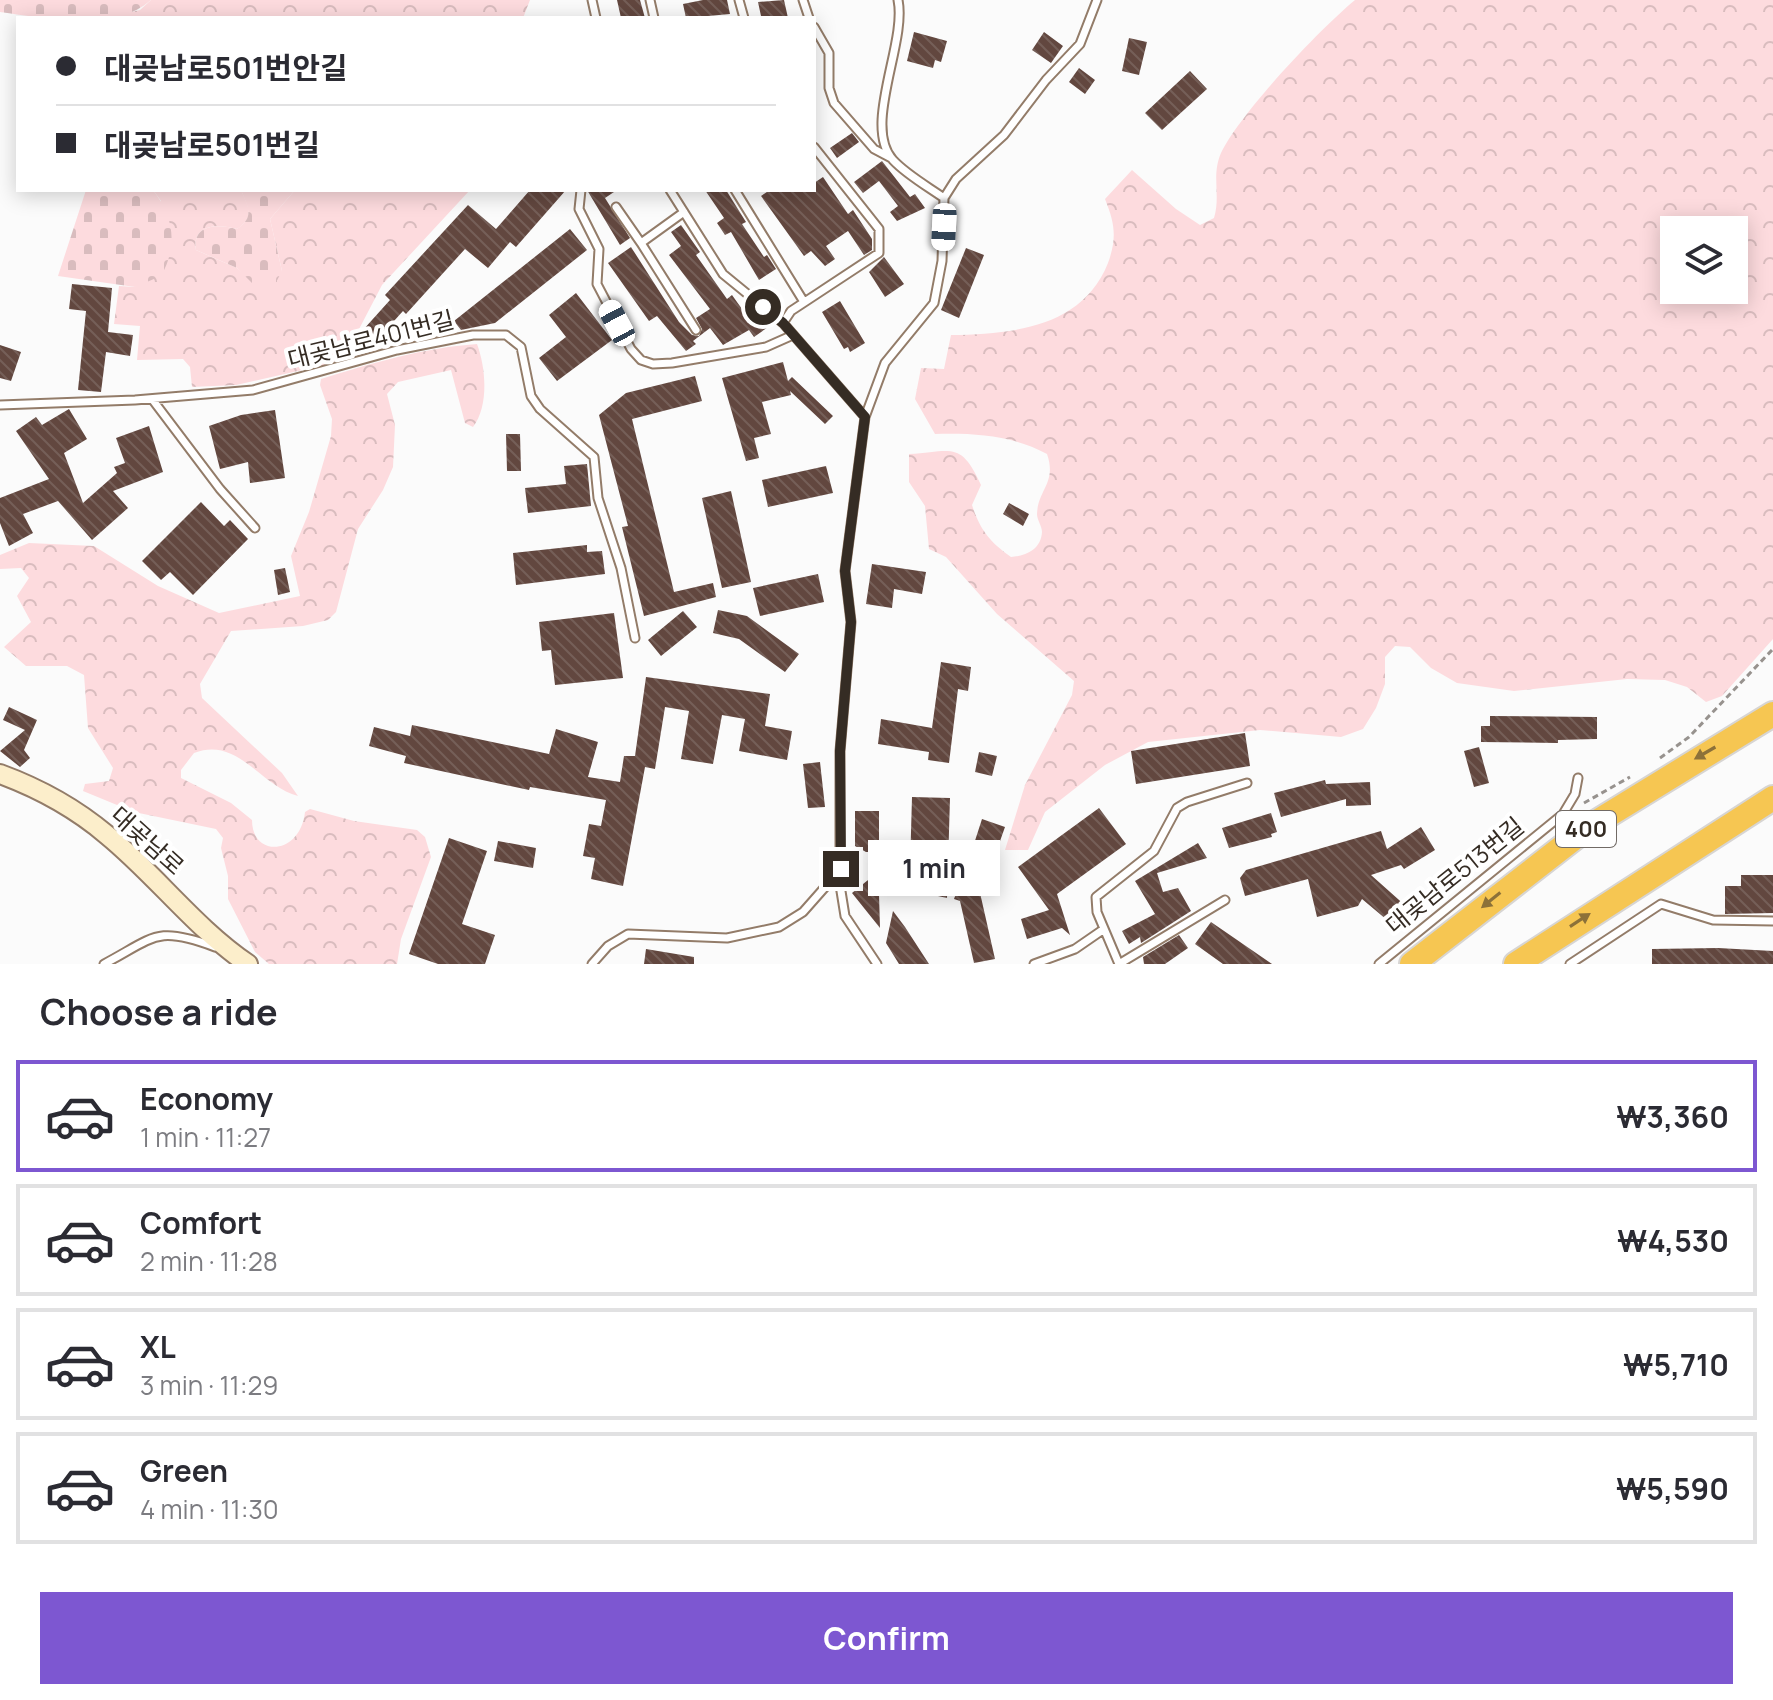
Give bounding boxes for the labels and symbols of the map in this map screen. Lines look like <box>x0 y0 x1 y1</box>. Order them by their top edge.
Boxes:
car <box>931 202 957 252</box>
route start <box>745 289 781 325</box>
car <box>595 296 639 350</box>
street label: 대곶남로401번길 <box>284 302 457 375</box>
one-way arrow <box>1694 746 1716 760</box>
street label: 대곶남로 <box>104 798 192 882</box>
street label: 대곶남로513번길 <box>1378 809 1530 941</box>
road number: 400 <box>1556 811 1616 847</box>
callout: 1 min <box>869 841 1001 897</box>
route end <box>823 851 859 887</box>
one-way arrow <box>1481 891 1501 908</box>
one-way arrow <box>1569 913 1591 927</box>

